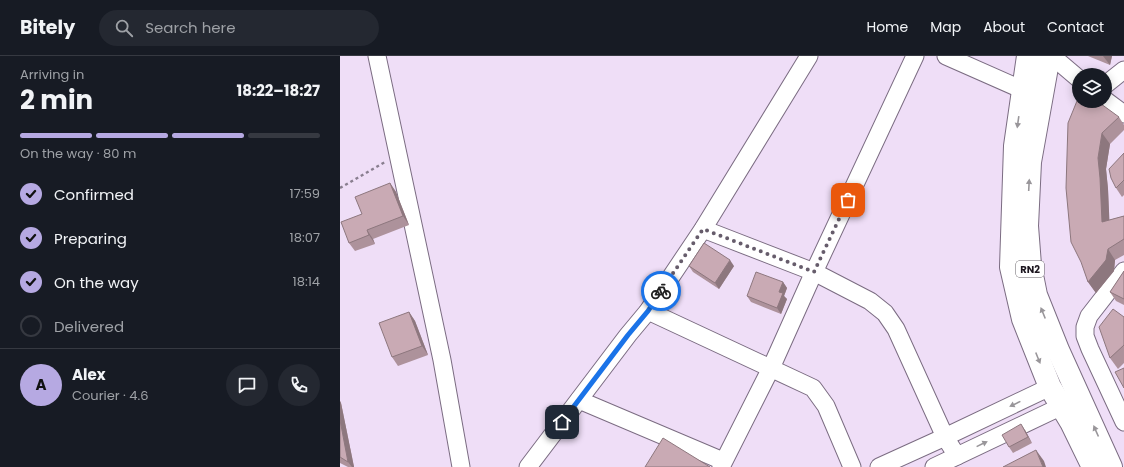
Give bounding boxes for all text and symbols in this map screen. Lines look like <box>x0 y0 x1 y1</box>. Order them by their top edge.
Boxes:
search box <box>99 10 379 46</box>
text: Bitely <box>20 14 75 41</box>
icon: search <box>113 17 135 39</box>
text: Search here <box>145 17 236 38</box>
text: Home <box>866 17 908 37</box>
text: Map <box>930 17 961 37</box>
text: About <box>983 17 1025 37</box>
text: Contact <box>1047 17 1104 37</box>
text: Arriving in <box>20 65 84 84</box>
map controls <box>1072 68 1112 108</box>
button: layers <box>1072 68 1112 108</box>
text: 18:22–18:27 <box>237 80 320 101</box>
text: 2 min <box>20 82 93 118</box>
one-way arrow <box>1015 116 1021 128</box>
text: On the way · 80 m <box>20 144 136 163</box>
one-way arrow <box>1026 179 1033 191</box>
icon: check <box>20 183 42 205</box>
pin <box>831 183 865 217</box>
text: Confirmed <box>54 184 134 205</box>
text: 17:59 <box>290 184 320 203</box>
icon: bag <box>837 189 859 211</box>
icon: check <box>20 227 42 249</box>
text: Preparing <box>54 228 127 249</box>
text: 18:07 <box>290 228 320 247</box>
road number: RN2 <box>1016 261 1044 277</box>
icon: check <box>20 271 42 293</box>
courier <box>641 271 681 311</box>
text: On the way <box>54 272 139 293</box>
text: 18:14 <box>293 272 320 291</box>
icon: bike <box>650 280 672 302</box>
one-way arrow <box>1040 307 1046 318</box>
text: Delivered <box>54 316 124 337</box>
one-way arrow <box>1036 352 1042 364</box>
text: Alex <box>72 364 106 385</box>
button: chat <box>226 364 268 406</box>
button: phone <box>278 364 320 406</box>
text: A <box>35 374 47 395</box>
text: Courier · 4.6 <box>72 386 149 405</box>
one-way arrow <box>1009 401 1020 407</box>
pin <box>545 405 579 439</box>
icon: home <box>551 411 573 433</box>
one-way arrow <box>1093 426 1099 437</box>
one-way arrow <box>976 441 988 447</box>

